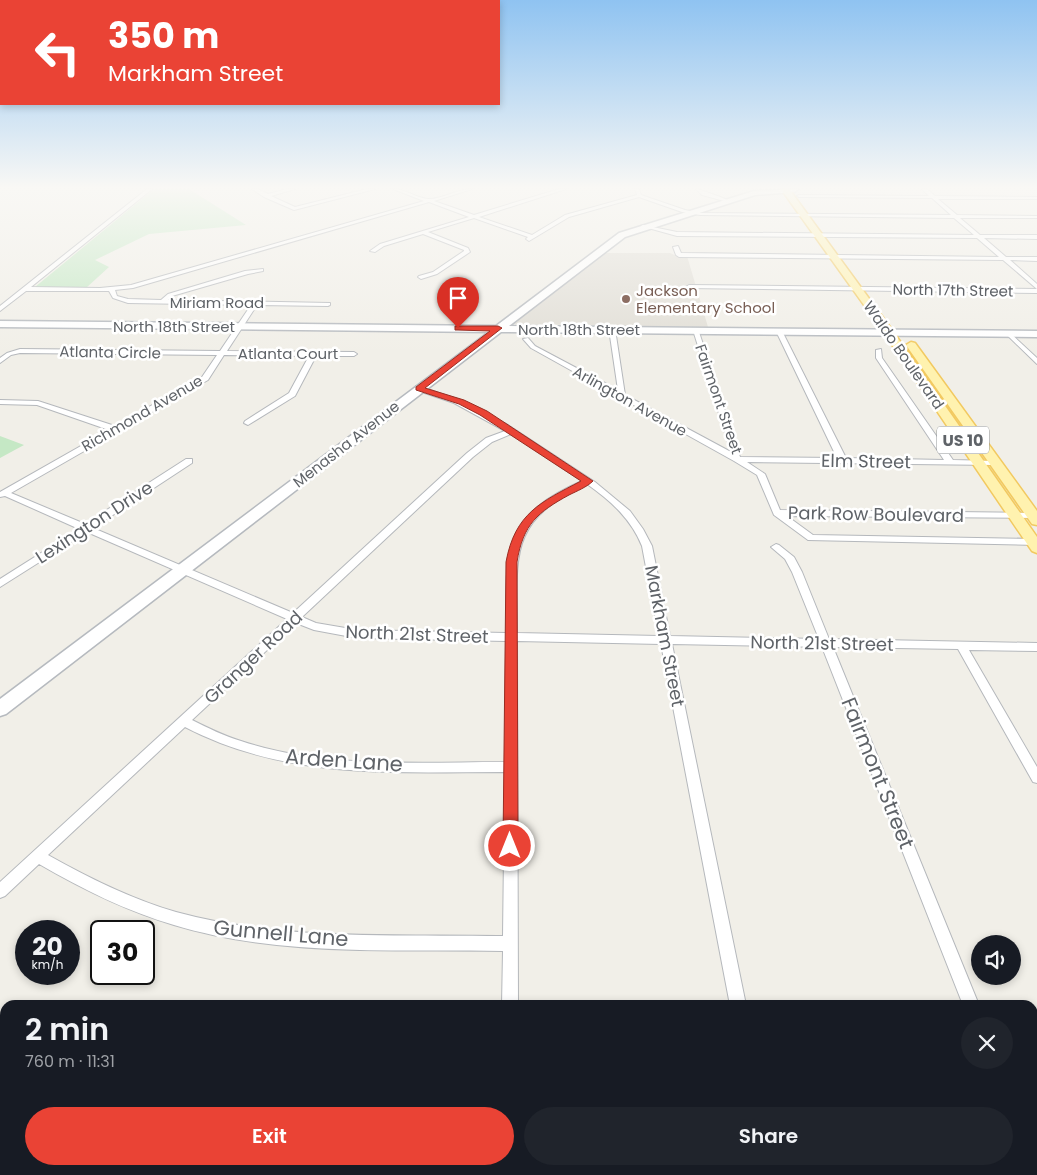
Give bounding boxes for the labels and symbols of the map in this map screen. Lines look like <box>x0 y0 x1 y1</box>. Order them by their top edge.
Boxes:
pin <box>437 277 479 328</box>
street label: North 17th Street <box>892 278 1014 302</box>
place label: Jackson Elementary School <box>636 280 775 318</box>
street label: Miriam Road <box>170 292 264 313</box>
marker: Jackson Elementary School <box>620 293 632 305</box>
street label: Waldo Boulevard <box>859 297 949 413</box>
street label: North 18th Street <box>113 316 235 337</box>
street label: North 18th Street <box>518 319 640 340</box>
street label: Atlanta Circle <box>59 341 161 363</box>
street label: Fairmont Street <box>690 341 748 457</box>
street label: Atlanta Court <box>238 343 338 364</box>
street label: Arlington Avenue <box>569 361 691 441</box>
street label: Richmond Avenue <box>78 370 206 456</box>
street label: Menasha Avenue <box>288 396 404 492</box>
road number: US 10 <box>937 426 989 454</box>
street label: Elm Street <box>821 448 911 474</box>
street label: Lexington Drive <box>30 475 158 569</box>
street label: Park Row Boulevard <box>788 500 964 528</box>
street label: Markham Street <box>639 563 691 709</box>
street label: Granger Road <box>198 605 308 709</box>
street label: North 21st Street <box>345 619 489 649</box>
street label: North 21st Street <box>750 629 894 657</box>
street label: Fairmont Street <box>834 693 922 853</box>
street label: Arden Lane <box>284 741 404 779</box>
position arrow <box>483 819 535 871</box>
street label: Gunnell Lane <box>212 913 350 953</box>
speed limit sign: 30 <box>90 920 155 985</box>

